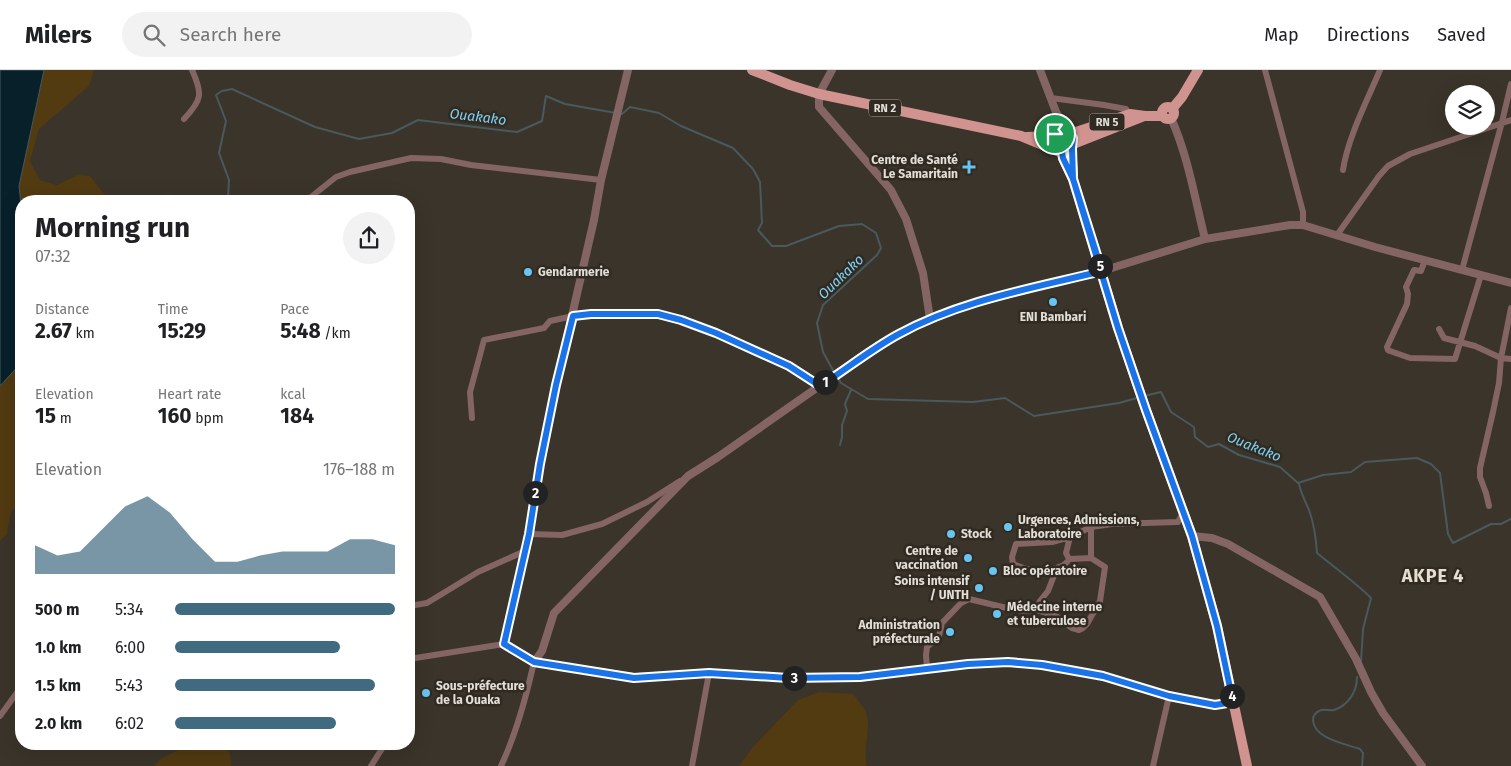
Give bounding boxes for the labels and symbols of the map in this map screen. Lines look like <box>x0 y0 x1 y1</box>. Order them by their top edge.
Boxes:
road number: RN 2 <box>869 99 901 116</box>
water label: Ouakako <box>449 105 507 129</box>
pin <box>1034 113 1076 155</box>
road number: RN 5 <box>1090 114 1124 131</box>
place label: Centre de Santé Le Samaritain <box>871 153 958 181</box>
marker: Centre de Santé Le Samaritain <box>962 160 976 174</box>
water label: Ouakako <box>815 251 867 303</box>
pin: 5 <box>1088 254 1112 278</box>
place label: Gendarmerie <box>538 265 610 279</box>
marker: Gendarmerie <box>522 266 534 278</box>
marker: ENI Bambari <box>1047 296 1059 308</box>
place label: ENI Bambari <box>1020 310 1086 324</box>
pin: 1 <box>812 370 838 394</box>
water label: Ouakako <box>1224 428 1284 466</box>
pin: 2 <box>522 480 548 506</box>
place label: Urgences, Admissions, Laboratoire <box>1018 513 1139 541</box>
marker: Urgences, Admissions, Laboratoire <box>1002 521 1014 533</box>
place label: Stock <box>961 527 992 541</box>
marker: Stock <box>945 528 957 540</box>
place label: Centre de vaccination <box>894 544 958 572</box>
marker: Centre de vaccination <box>962 552 974 564</box>
place label: Bloc opératoire <box>1003 564 1088 578</box>
marker: Bloc opératoire <box>987 565 999 577</box>
district label: AKPE 4 <box>1401 565 1464 587</box>
place label: Soins intensif / UNTH <box>894 574 971 602</box>
marker: Soins intensif / UNTH <box>973 582 985 594</box>
place label: Médecine interne et tuberculose <box>1007 600 1102 628</box>
marker: Médecine interne et tuberculose <box>991 608 1003 620</box>
place label: Administration préfecturale <box>858 618 940 646</box>
marker: Administration préfecturale <box>944 626 956 638</box>
pin: 3 <box>782 666 806 690</box>
place label: Sous-préfecture de la Ouaka <box>436 679 525 707</box>
pin: 4 <box>1220 684 1244 708</box>
marker: Sous-préfecture de la Ouaka <box>420 687 432 699</box>

